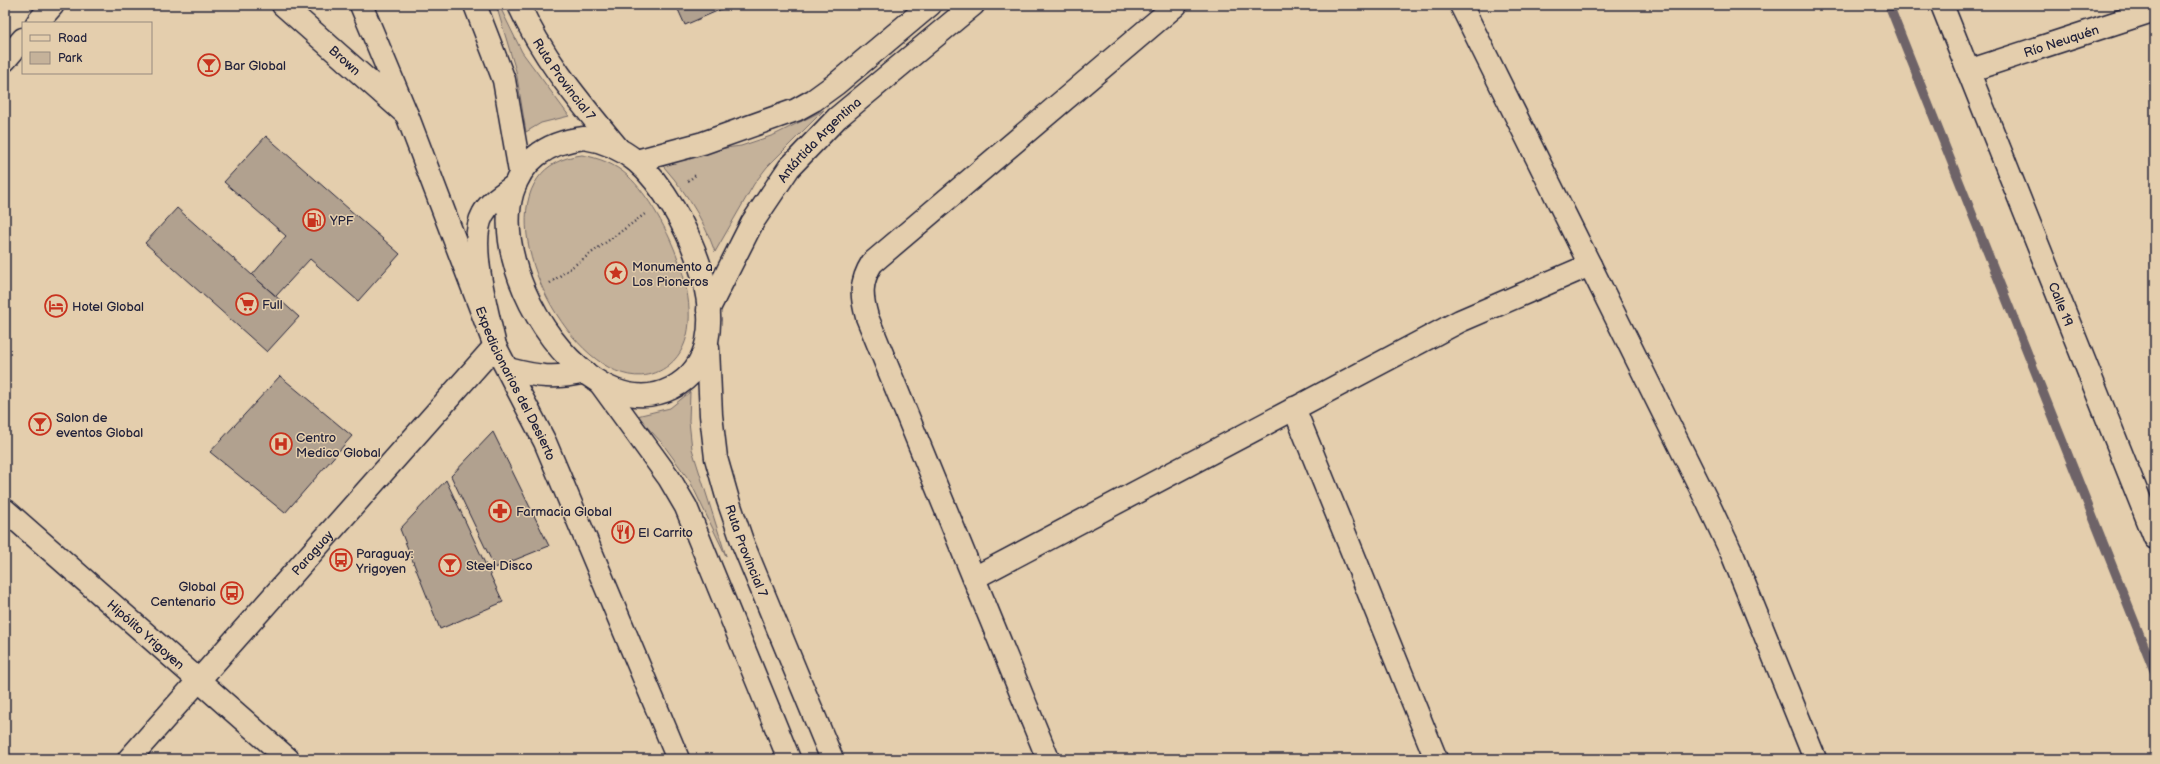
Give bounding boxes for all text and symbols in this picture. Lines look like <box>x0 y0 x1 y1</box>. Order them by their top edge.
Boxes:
legend <box>22 22 152 74</box>
street label: Río Neuquén <box>2022 22 2101 61</box>
text: Road <box>58 31 87 46</box>
street label: Ruta Provincial 7 <box>529 35 599 124</box>
street label: Brown <box>325 43 363 79</box>
text: Park <box>58 51 82 66</box>
bar icon: Bar Global <box>196 52 222 78</box>
place label: Bar Global <box>224 58 286 74</box>
street label: Antártida Argentina <box>775 94 865 186</box>
fuel station icon: YPF <box>301 207 327 233</box>
place label: YPF <box>329 213 354 229</box>
place label: Monumento a Los Pioneros <box>632 259 713 290</box>
place icon: Monumento a Los Pioneros <box>603 260 629 286</box>
street label: Calle 19 <box>2045 280 2077 329</box>
supermarket icon: Full <box>234 291 260 317</box>
hotel icon: Hotel Global <box>43 293 69 319</box>
place label: Full <box>262 297 283 313</box>
place label: Hotel Global <box>72 299 144 315</box>
street label: Expedicionarios del Desierto <box>472 304 559 463</box>
place label: Salon de eventos Global <box>56 410 143 441</box>
bar icon: Salon de eventos Global <box>27 411 53 437</box>
place label: Centro Medico Global <box>296 430 381 461</box>
hospital icon: Centro Medico Global <box>268 431 294 457</box>
pharmacy icon: Farmacia Global <box>487 498 513 524</box>
street label: Ruta Provincial 7 <box>721 503 771 600</box>
place label: Farmacia Global <box>516 504 612 520</box>
restaurant icon: El Carrito <box>610 519 636 545</box>
place label: El Carrito <box>638 525 693 541</box>
street label: Paraguay <box>289 527 337 579</box>
place label: Paraguay: Yrigoyen <box>355 546 414 577</box>
bus stop icon: Paraguay: Yrigoyen <box>328 547 354 573</box>
bar icon: Steel Disco <box>437 552 463 578</box>
place label: Steel Disco <box>466 558 533 574</box>
place label: Global Centenario <box>151 579 216 610</box>
bus stop icon: Global Centenario <box>219 580 245 606</box>
street label: Hipólito Yrigoyen <box>104 597 187 673</box>

